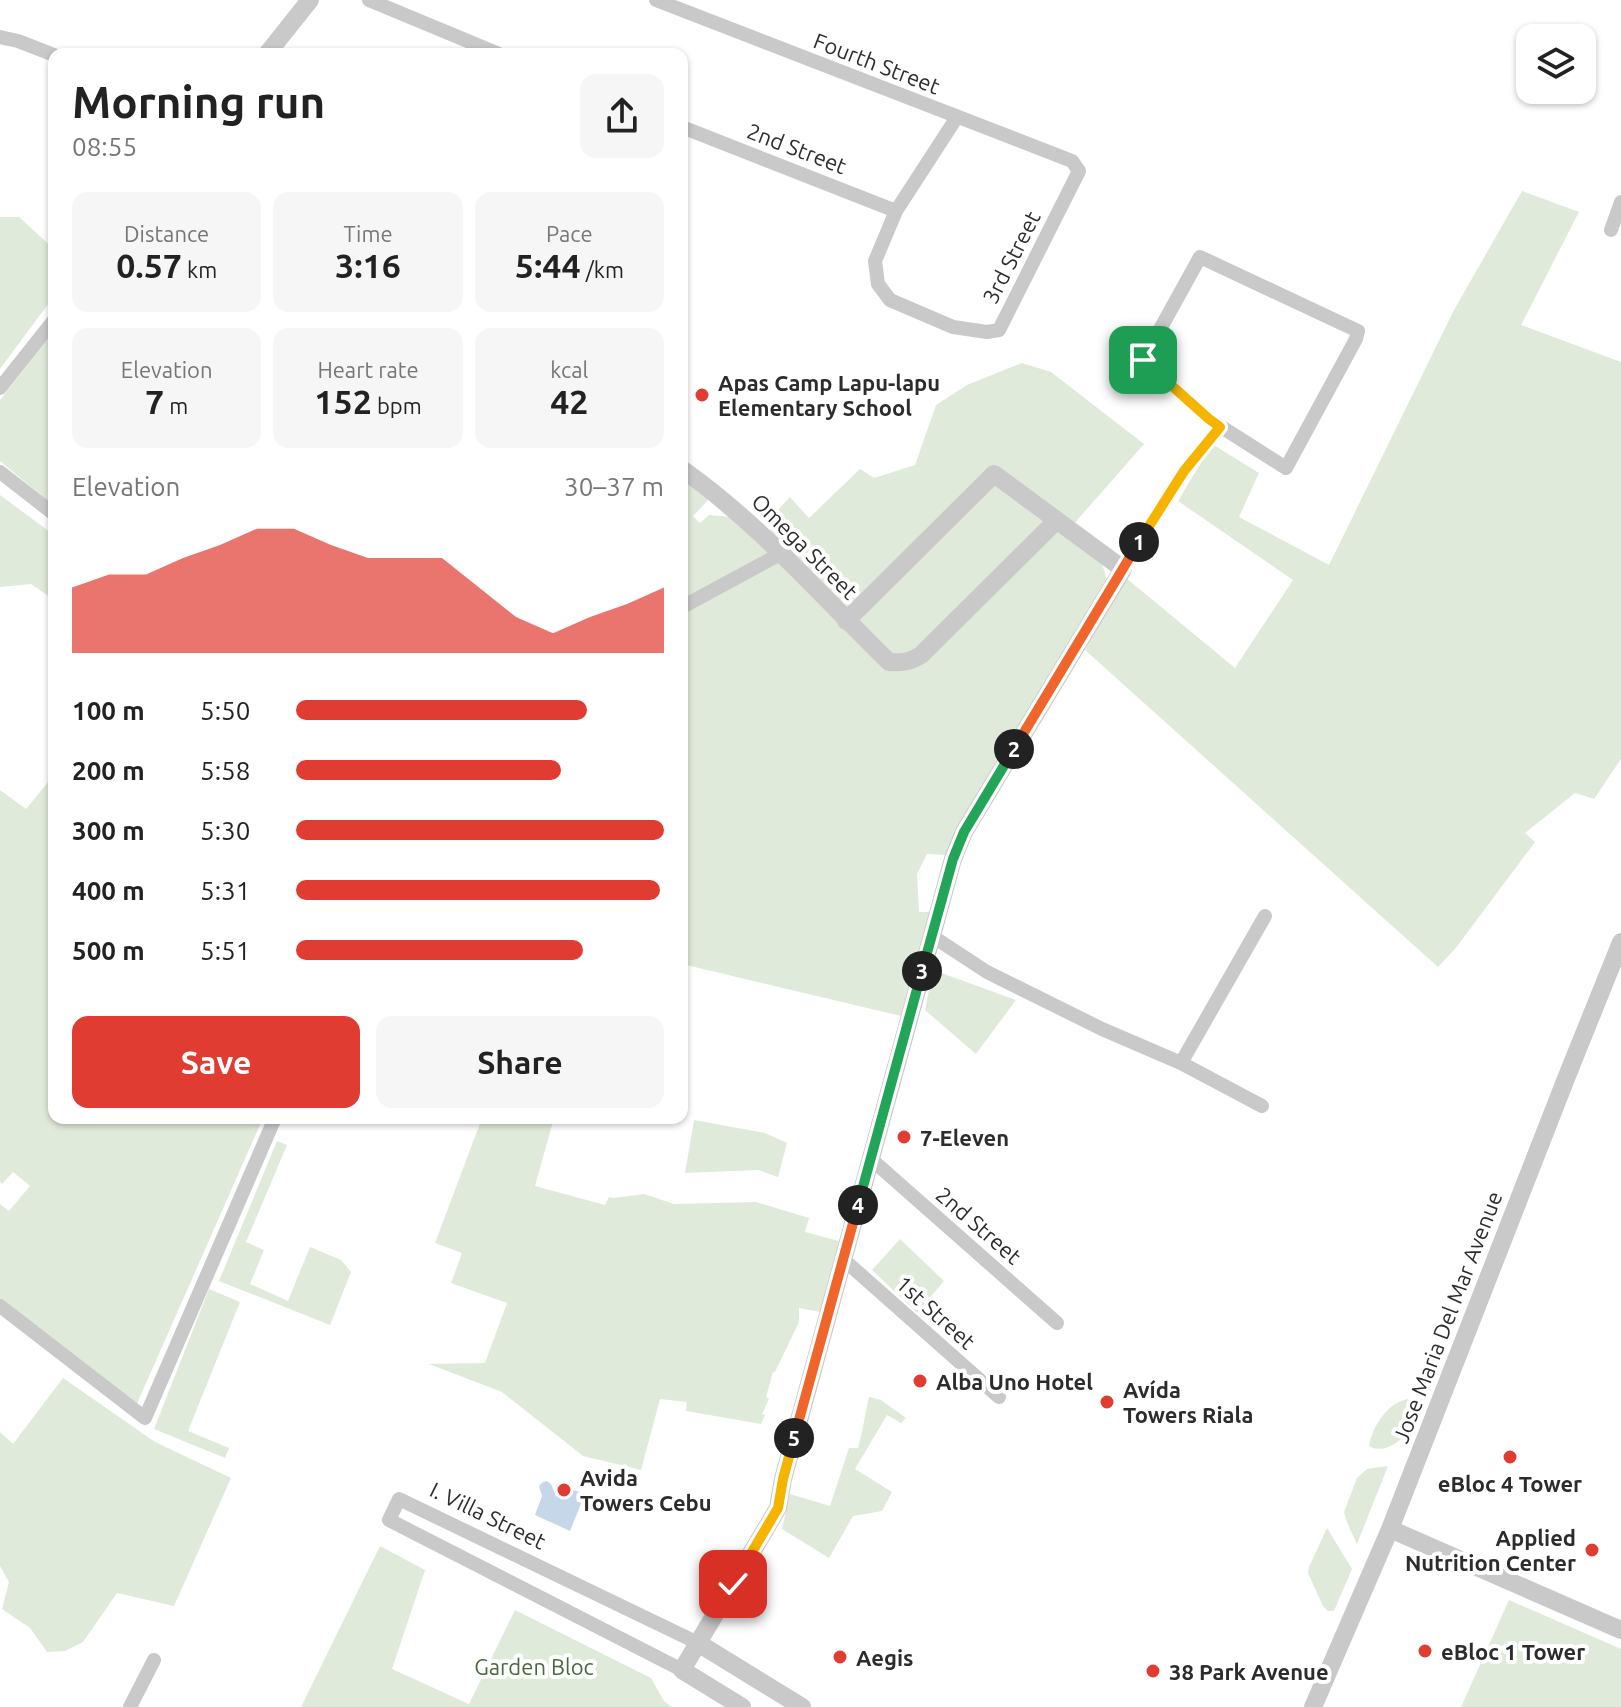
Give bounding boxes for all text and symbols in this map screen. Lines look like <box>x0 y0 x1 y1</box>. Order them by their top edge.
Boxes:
map controls <box>1516 24 1596 104</box>
button: layers <box>1516 24 1596 104</box>
street label: Fourth Street <box>810 27 944 99</box>
button: share <box>580 74 664 158</box>
text: Morning run <box>72 77 325 126</box>
street label: 2nd Street <box>744 118 850 178</box>
text: 08:55 <box>72 132 137 161</box>
street label: 3rd Street <box>977 206 1045 307</box>
text: Distance <box>124 221 209 246</box>
text: Time <box>343 221 393 246</box>
text: Pace <box>546 221 593 246</box>
text: 0.57 <box>116 246 182 284</box>
text: 3:16 <box>335 246 401 284</box>
text: 5:44 <box>515 246 581 284</box>
text: km <box>182 257 217 282</box>
text: /km <box>581 257 624 282</box>
pin <box>1109 326 1177 394</box>
icon: arrive <box>1121 338 1165 382</box>
text: Elevation <box>121 357 213 382</box>
text: Heart rate <box>317 357 419 382</box>
text: kcal <box>550 357 588 382</box>
place label: Apas Camp Lapu-lapu Elementary School <box>718 370 940 420</box>
text: 7 <box>145 382 164 420</box>
text: 152 <box>314 382 372 420</box>
text: 42 <box>550 382 589 420</box>
marker: Apas Camp Lapu-lapu Elementary School <box>693 386 711 404</box>
text: m <box>164 393 188 418</box>
text: bpm <box>372 393 422 418</box>
text: Elevation <box>72 472 180 501</box>
text: 30–37 m <box>564 472 664 501</box>
street label: Omega Street <box>747 488 863 604</box>
pin: 1 <box>1119 522 1159 562</box>
text: 1 <box>1133 529 1145 554</box>
text: 100 m <box>72 696 145 725</box>
text: 5:50 <box>200 696 250 725</box>
pin: 2 <box>994 729 1034 769</box>
text: 2 <box>1008 736 1020 761</box>
text: 200 m <box>72 756 145 785</box>
text: 5:58 <box>200 756 250 785</box>
text: 300 m <box>72 816 145 845</box>
text: 5:30 <box>200 816 250 845</box>
text: 400 m <box>72 876 145 905</box>
text: 5:31 <box>200 876 250 905</box>
text: 500 m <box>72 936 145 965</box>
text: 5:51 <box>200 936 250 965</box>
pin: 3 <box>902 951 942 991</box>
text: 3 <box>916 958 928 983</box>
button: Save <box>72 1016 360 1108</box>
button: Share <box>376 1016 664 1108</box>
place label: 7-Eleven <box>920 1125 1009 1150</box>
marker: 7-Eleven <box>895 1128 913 1146</box>
street label: 2nd Street <box>931 1181 1027 1269</box>
pin: 4 <box>838 1185 878 1225</box>
street label: Jose Maria Del Mar Avenue <box>1387 1188 1507 1446</box>
text: 4 <box>852 1192 864 1217</box>
street label: 1st Street <box>892 1270 981 1354</box>
place label: Alba Uno Hotel <box>936 1369 1093 1394</box>
marker: Alba Uno Hotel <box>911 1372 929 1390</box>
place label: Avída Towers Riala <box>1123 1377 1253 1427</box>
marker: Avída Towers Riala <box>1098 1393 1116 1411</box>
pin: 5 <box>774 1418 814 1458</box>
text: 5 <box>788 1425 800 1450</box>
marker: eBloc 4 Tower <box>1501 1448 1519 1466</box>
place label: Avida Towers Cebu <box>580 1465 712 1515</box>
place label: eBloc 4 Tower <box>1438 1471 1582 1496</box>
street label: I. Villa Street <box>426 1476 550 1554</box>
marker: Avida Towers Cebu <box>555 1481 573 1499</box>
place label: Applied Nutrition Center <box>1405 1525 1576 1575</box>
marker: Applied Nutrition Center <box>1583 1541 1601 1559</box>
pin <box>699 1550 767 1618</box>
icon: check <box>711 1562 755 1606</box>
place label: eBloc 1 Tower <box>1441 1639 1585 1664</box>
marker: eBloc 1 Tower <box>1416 1642 1434 1660</box>
place label: Aegis <box>856 1645 913 1670</box>
marker: Aegis <box>831 1648 849 1666</box>
park label: Garden Bloc <box>474 1654 594 1679</box>
place label: 38 Park Avenue <box>1169 1659 1329 1684</box>
marker: 38 Park Avenue <box>1144 1662 1162 1680</box>

